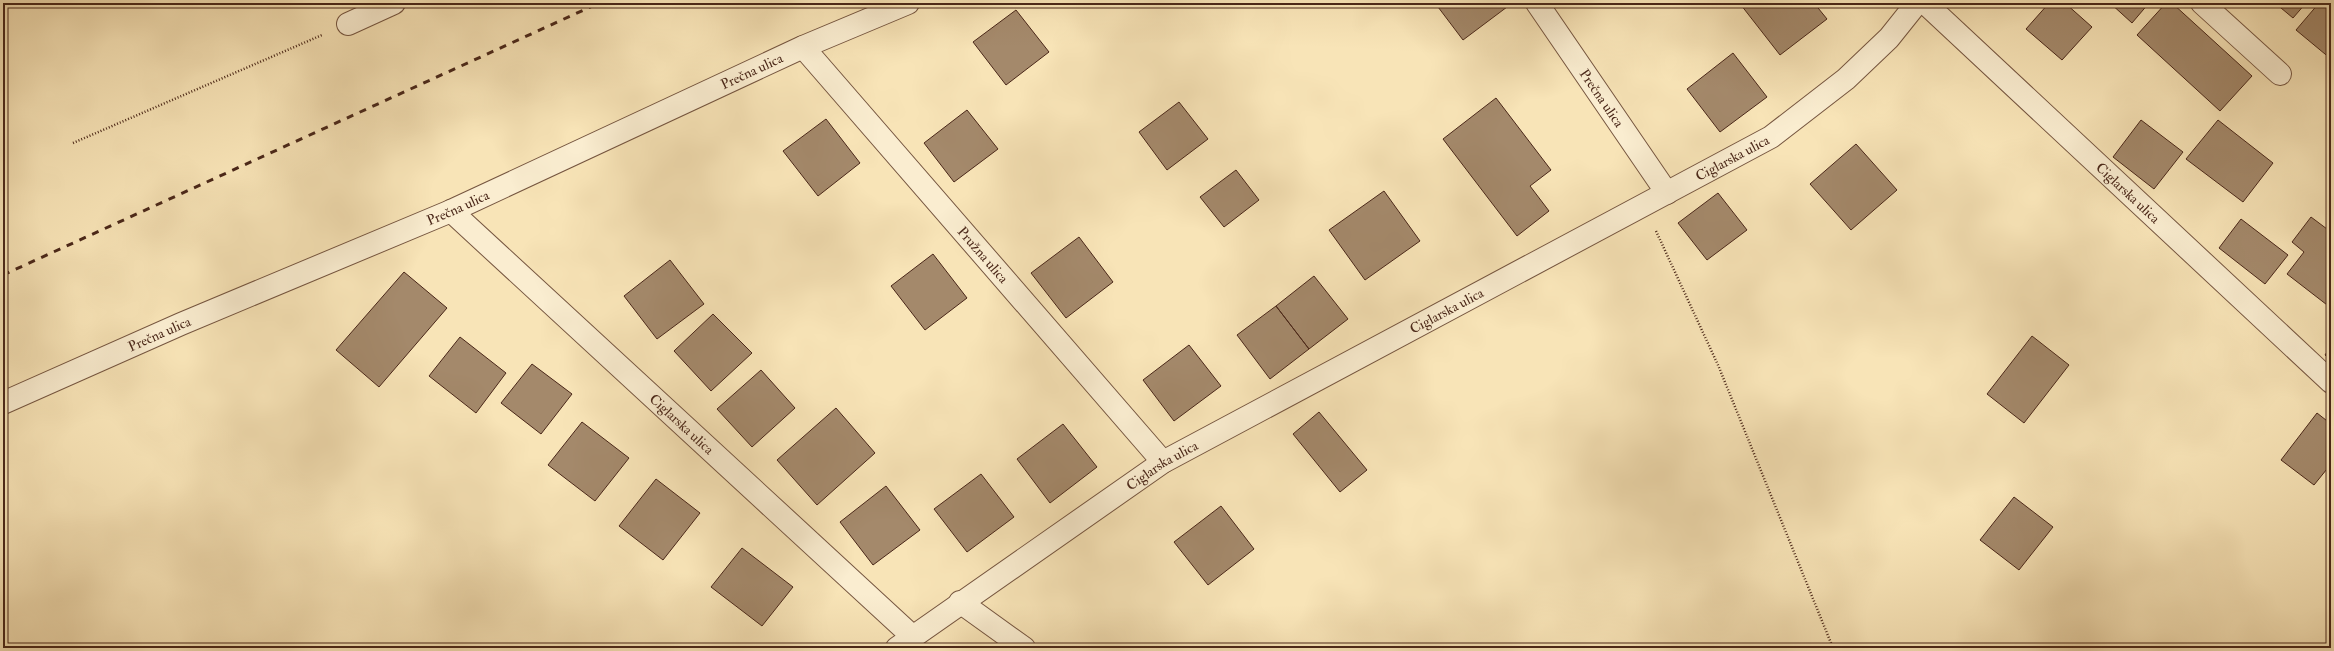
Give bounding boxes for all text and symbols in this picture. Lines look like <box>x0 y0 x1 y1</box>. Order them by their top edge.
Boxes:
street label: Prečna ulica <box>718 49 786 93</box>
street label: Prečna ulica <box>1576 66 1628 130</box>
street label: Ciglarska ulica <box>1692 131 1772 184</box>
street label: Ciglarska ulica <box>2093 159 2164 227</box>
street label: Prečna ulica <box>424 186 492 229</box>
street label: Pružna ulica <box>954 223 1012 287</box>
street label: Ciglarska ulica <box>1407 284 1487 337</box>
street label: Prečna ulica <box>125 312 193 355</box>
street label: Ciglarska ulica <box>646 390 718 458</box>
street label: Ciglarska ulica <box>1123 436 1201 494</box>

